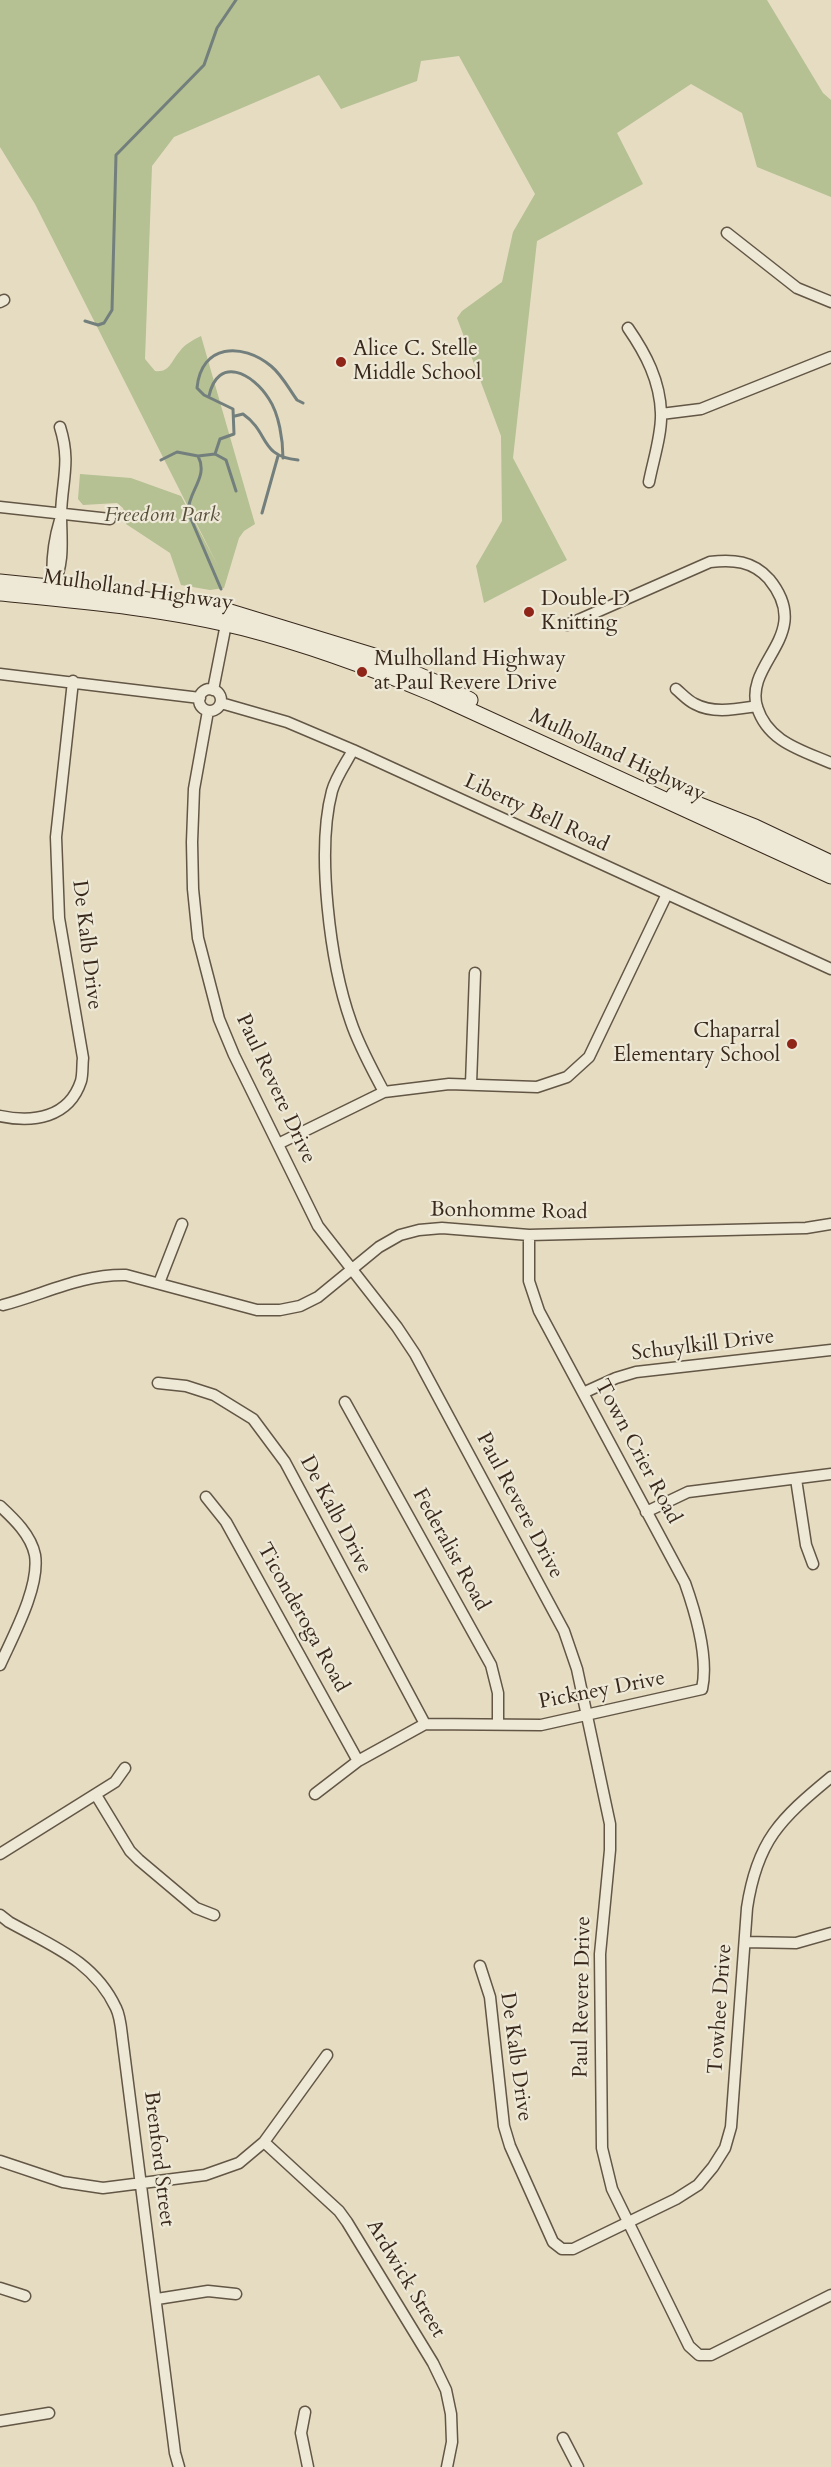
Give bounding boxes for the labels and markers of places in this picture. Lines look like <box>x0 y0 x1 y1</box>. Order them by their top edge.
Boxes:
place label: Alice C. Stelle Middle School <box>353 337 481 387</box>
marker: Alice C. Stelle Middle School <box>334 355 348 369</box>
place label: Double D Knitting <box>541 587 630 637</box>
marker: Double D Knitting <box>522 605 536 619</box>
place label: Mulholland Highway at Paul Revere Drive <box>374 647 566 697</box>
marker: Mulholland Highway at Paul Revere Drive <box>355 665 369 679</box>
place label: Chaparral Elementary School <box>613 1019 780 1069</box>
marker: Chaparral Elementary School <box>785 1037 799 1051</box>

